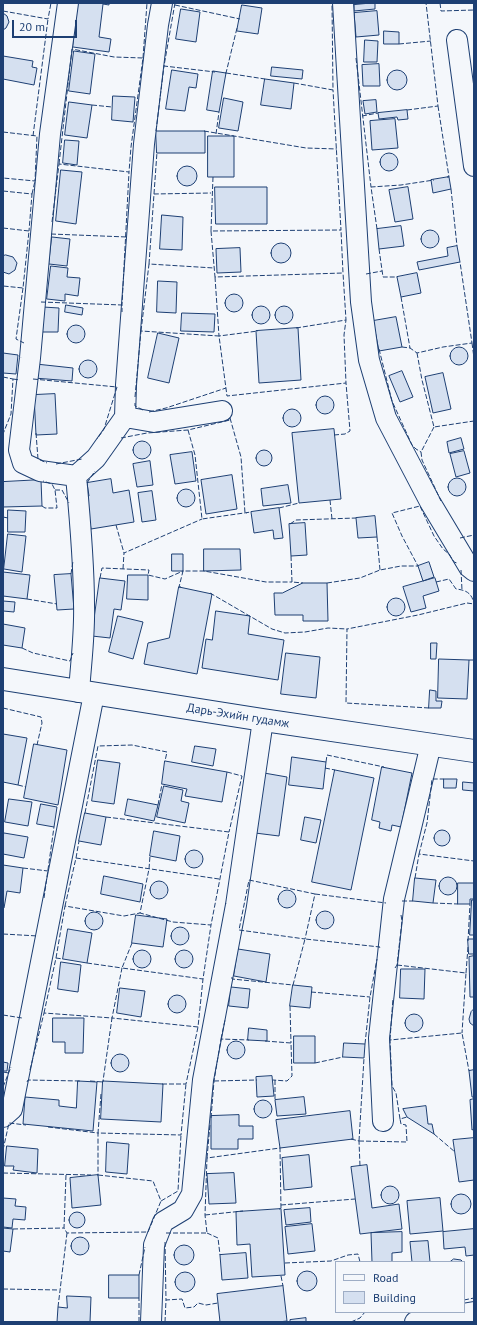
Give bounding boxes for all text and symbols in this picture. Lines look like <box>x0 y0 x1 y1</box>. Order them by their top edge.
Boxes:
scale bar <box>14 12 79 38</box>
text: 20 m <box>19 19 45 34</box>
street label: Дарь-Эхийн гудамж <box>186 701 290 731</box>
legend <box>335 1261 465 1313</box>
text: Road <box>373 1270 398 1285</box>
text: Building <box>373 1290 416 1305</box>

